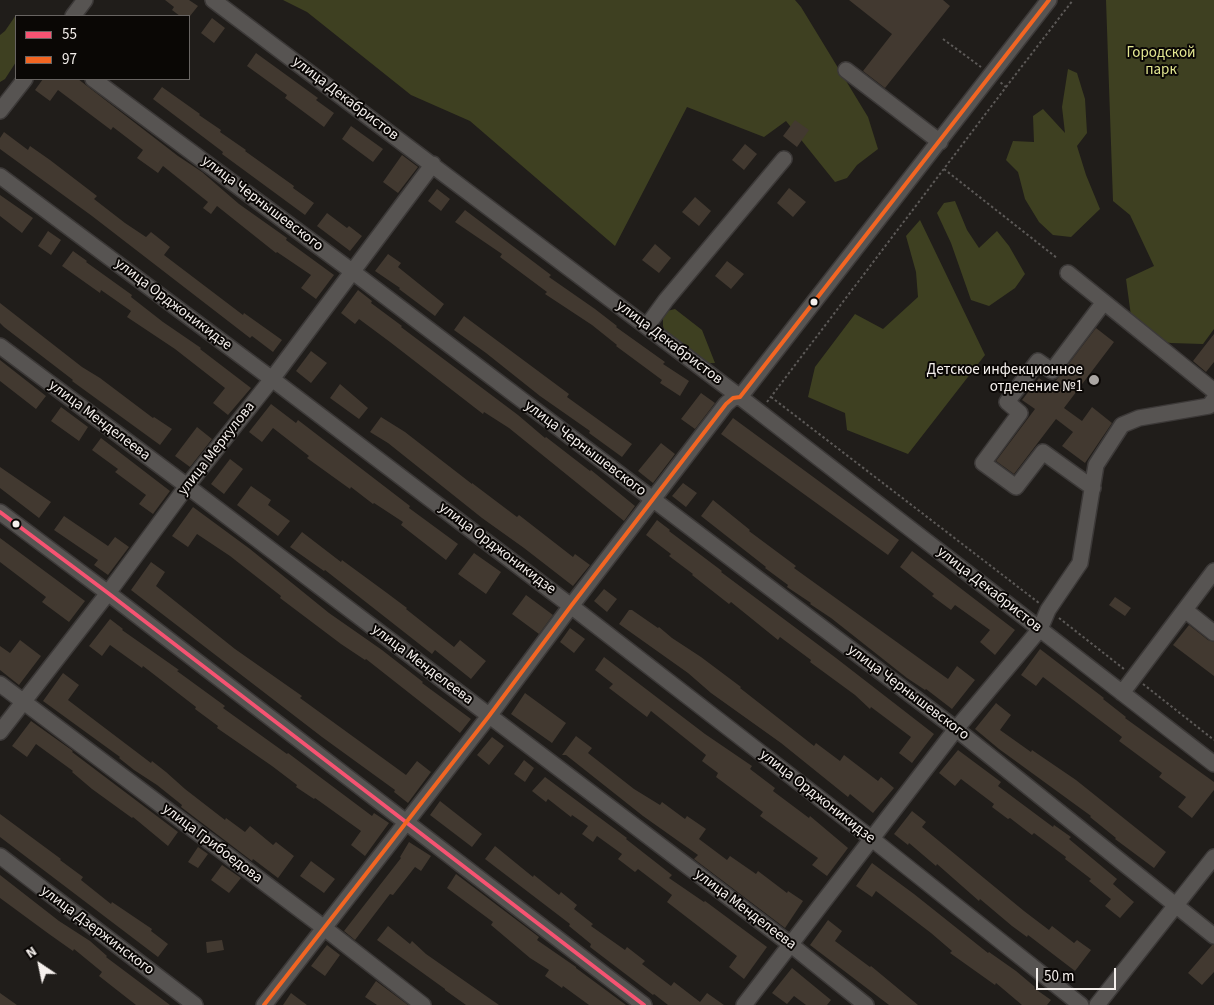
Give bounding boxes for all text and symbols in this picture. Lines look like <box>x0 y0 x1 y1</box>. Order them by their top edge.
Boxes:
legend <box>15 15 190 80</box>
text: 55 <box>62 24 77 45</box>
park label: Городской парк <box>1126 45 1196 80</box>
text: 97 <box>62 49 77 70</box>
street label: улица Декабристов <box>288 53 402 145</box>
street label: улица Чернышевского <box>198 152 326 256</box>
street label: улица Орджоникидзе <box>111 255 235 355</box>
street label: улица Декабристов <box>612 297 726 389</box>
unlabelled marker <box>809 297 819 307</box>
place label: Детское инфекционное отделение №1 <box>927 362 1083 397</box>
marker: Детское инфекционное отделение №1 <box>1087 373 1101 387</box>
street label: улица Менделеева <box>45 377 153 465</box>
street label: улица Чернышевского <box>521 397 649 501</box>
street label: улица Меркулова <box>175 398 259 500</box>
street label: улица Орджоникидзе <box>435 499 559 599</box>
unlabelled marker <box>11 519 21 529</box>
street label: улица Декабристов <box>933 543 1045 637</box>
street label: улица Менделеева <box>368 621 476 709</box>
street label: улица Чернышевского <box>844 641 972 745</box>
street label: улица Орджоникидзе <box>756 746 878 848</box>
street label: улица Грибоедова <box>158 800 266 888</box>
street label: улица Менделеева <box>691 866 799 954</box>
street label: улица Дзержинского <box>37 882 157 980</box>
north arrow <box>15 940 65 990</box>
text: N <box>22 942 41 963</box>
scale bar <box>1039 958 1119 990</box>
text: 50 m <box>1044 966 1074 987</box>

